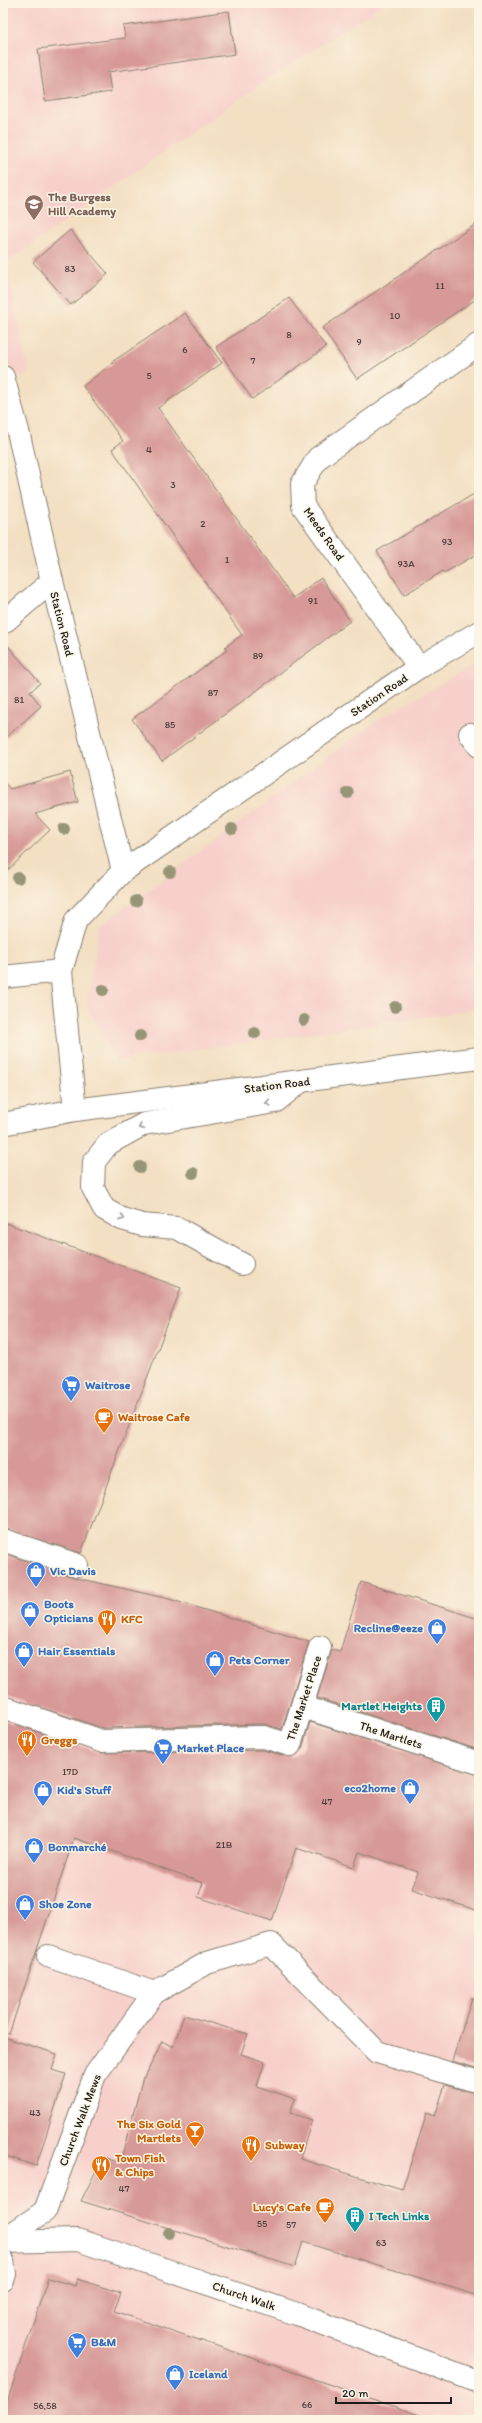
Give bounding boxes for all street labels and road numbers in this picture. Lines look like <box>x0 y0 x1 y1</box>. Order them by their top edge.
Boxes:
street label: Meeds Road <box>301 505 348 564</box>
street label: Station Road <box>47 590 77 658</box>
street label: Station Road <box>348 670 411 719</box>
street label: Station Road <box>243 1074 311 1096</box>
street label: The Market Place <box>284 1653 324 1742</box>
street label: The Martlets <box>358 1718 424 1752</box>
street label: Church Walk Mews <box>56 2072 104 2168</box>
street label: Church Walk <box>211 2279 278 2314</box>

